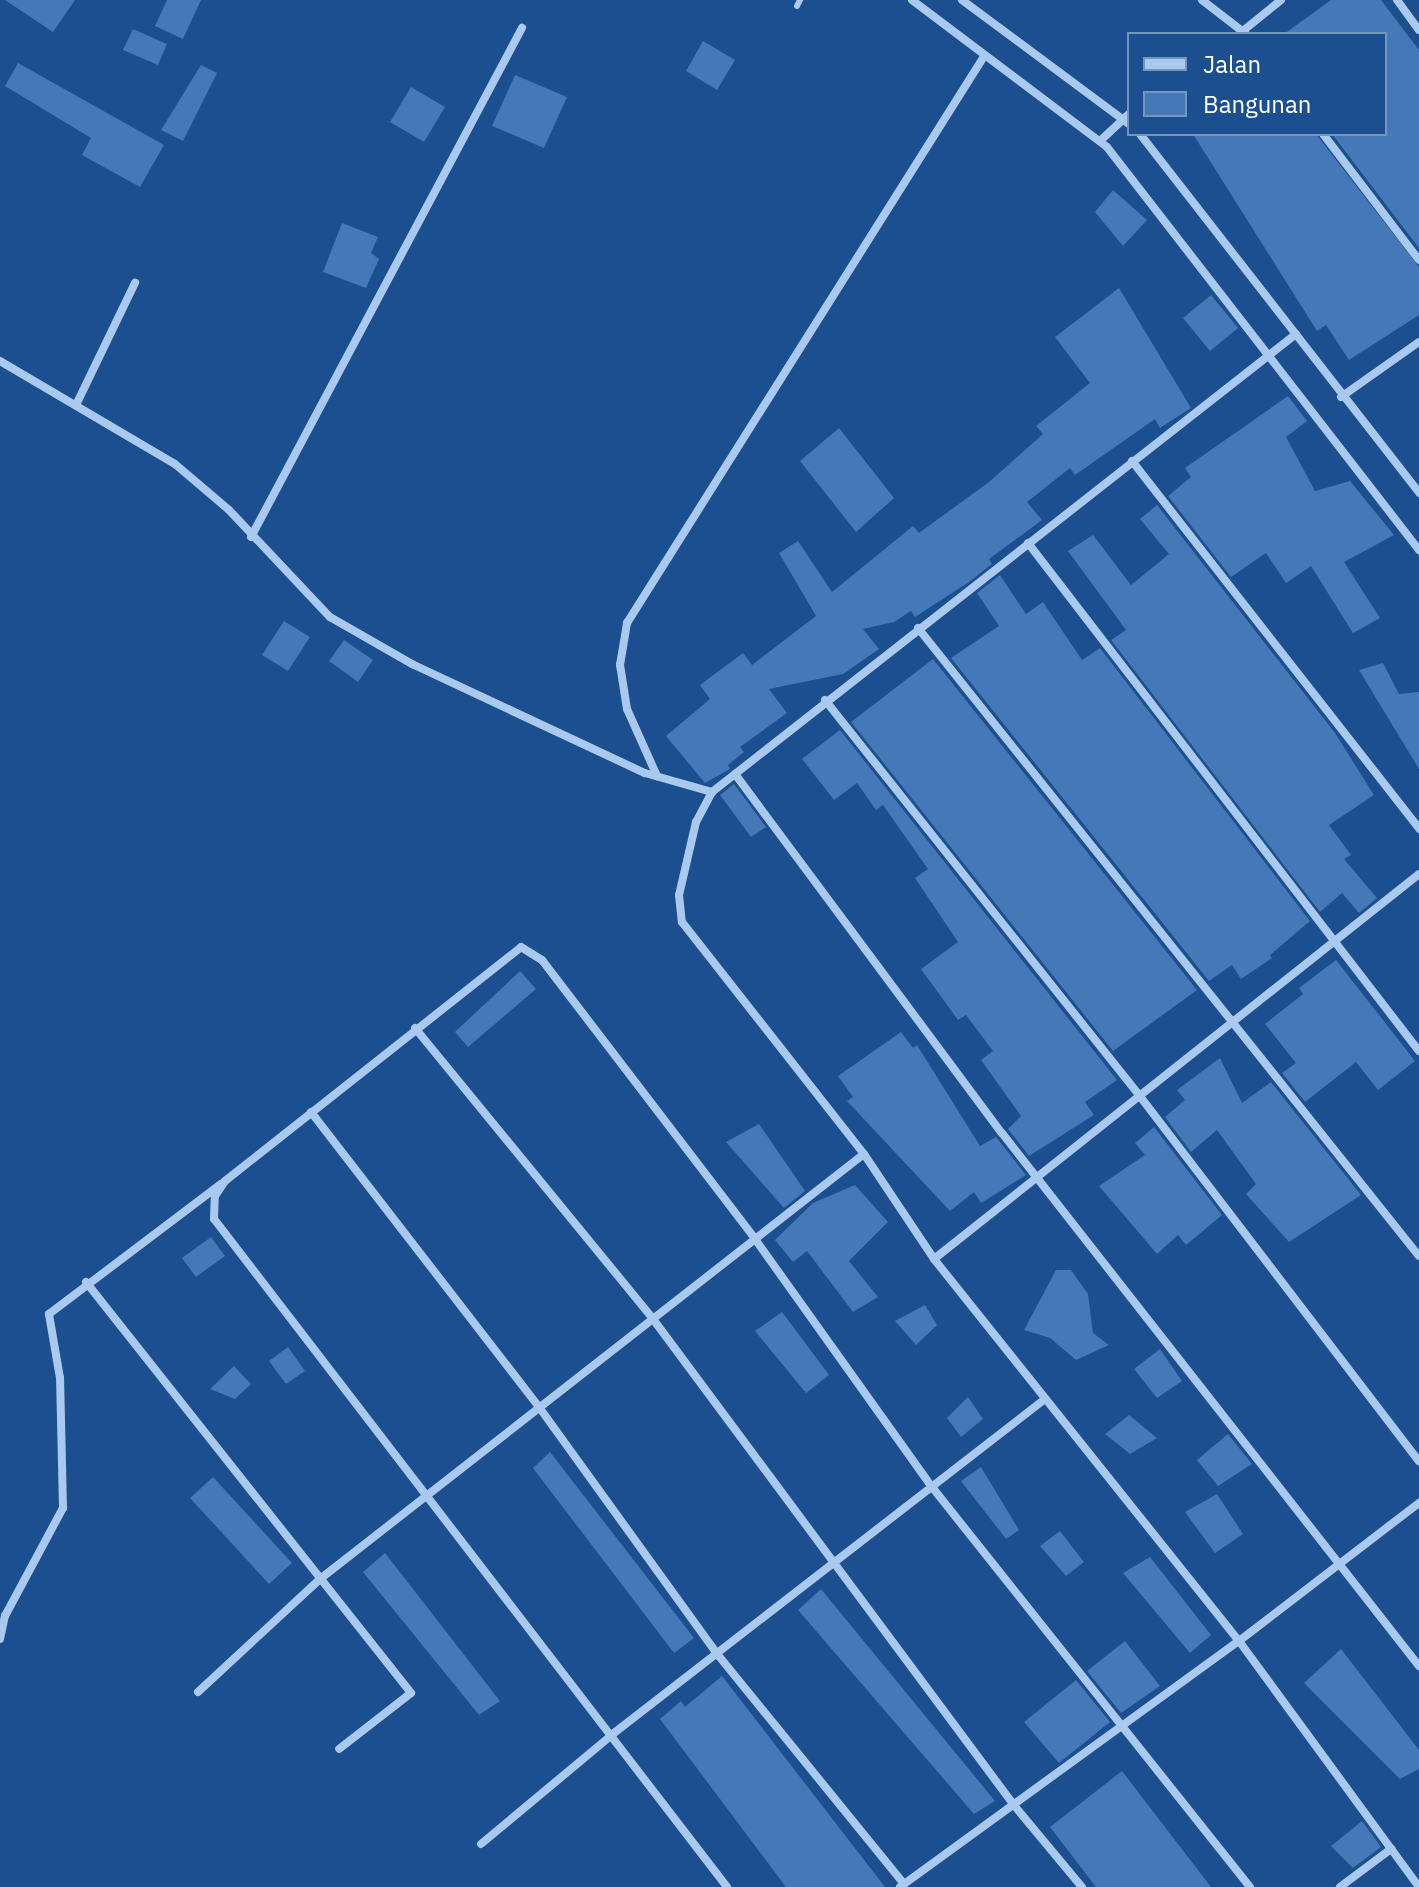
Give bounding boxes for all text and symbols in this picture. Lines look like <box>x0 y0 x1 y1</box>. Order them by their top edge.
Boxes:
legend <box>1127 32 1387 136</box>
text: Jalan <box>1203 48 1261 80</box>
text: Bangunan <box>1203 88 1311 120</box>

